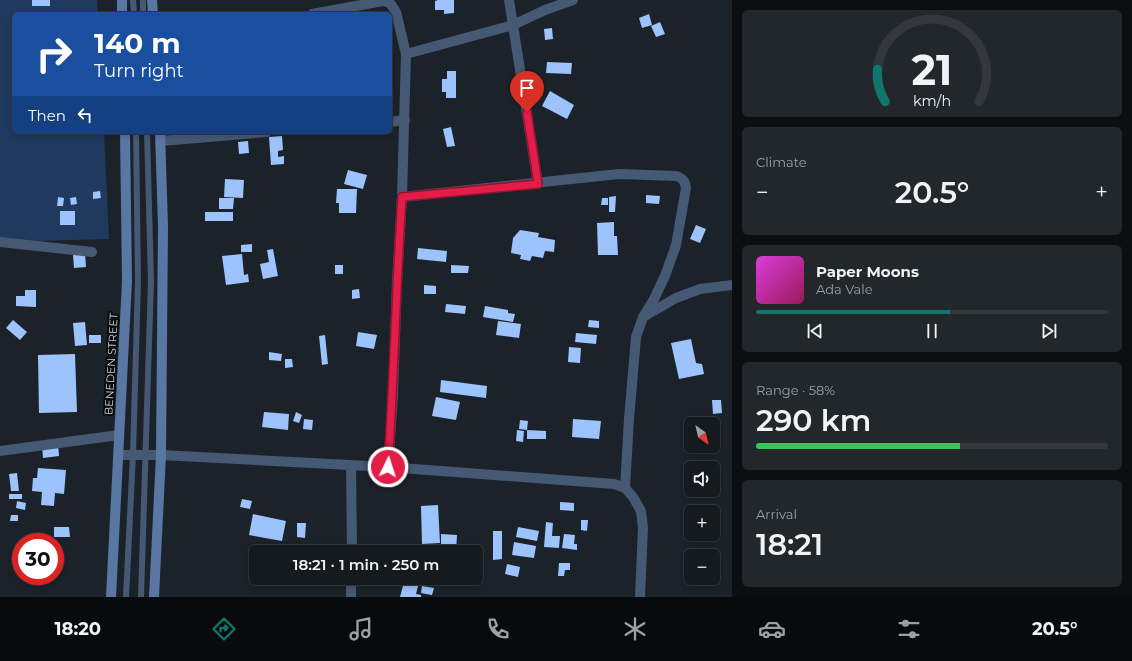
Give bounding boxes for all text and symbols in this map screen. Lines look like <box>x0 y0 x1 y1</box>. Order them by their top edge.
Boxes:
text: 140 m <box>94 26 181 60</box>
icon: right <box>28 28 80 80</box>
text: 21 <box>912 45 952 95</box>
text: Turn right <box>94 60 184 82</box>
pin <box>510 71 544 112</box>
icon: arrive <box>516 77 538 99</box>
text: km/h <box>913 91 951 109</box>
icon: left <box>74 104 96 126</box>
text: Then <box>28 106 66 125</box>
text: Climate <box>756 154 807 170</box>
text: 20.5° <box>895 174 969 211</box>
text: − <box>756 179 769 206</box>
text: + <box>1095 179 1108 206</box>
text: Paper Moons <box>816 262 919 281</box>
text: Ada Vale <box>816 281 873 297</box>
street label: BENEDEN STREET <box>101 312 121 415</box>
icon: previous <box>804 320 826 342</box>
icon: pause <box>921 320 943 342</box>
icon: next <box>1038 320 1060 342</box>
text: Range · 58% <box>756 382 835 398</box>
text: 290 km <box>756 402 871 439</box>
north arrow <box>684 417 720 453</box>
map controls <box>684 417 720 585</box>
position arrow <box>367 446 409 488</box>
button: sound <box>684 461 720 497</box>
button: + <box>684 505 720 541</box>
text: Arrival <box>756 506 797 522</box>
text: 18:21 <box>756 526 823 563</box>
speed limit sign: 30 <box>12 533 64 585</box>
button: − <box>684 549 720 585</box>
text: 18:21 · 1 min · 250 m <box>293 555 439 574</box>
icon: directions <box>210 615 238 643</box>
icon: music <box>347 615 375 643</box>
icon: phone <box>484 615 512 643</box>
icon: climate <box>621 615 649 643</box>
icon: car <box>758 615 786 643</box>
icon: filters <box>895 615 923 643</box>
text: 18:20 <box>55 618 101 640</box>
text: 20.5° <box>1032 618 1077 640</box>

